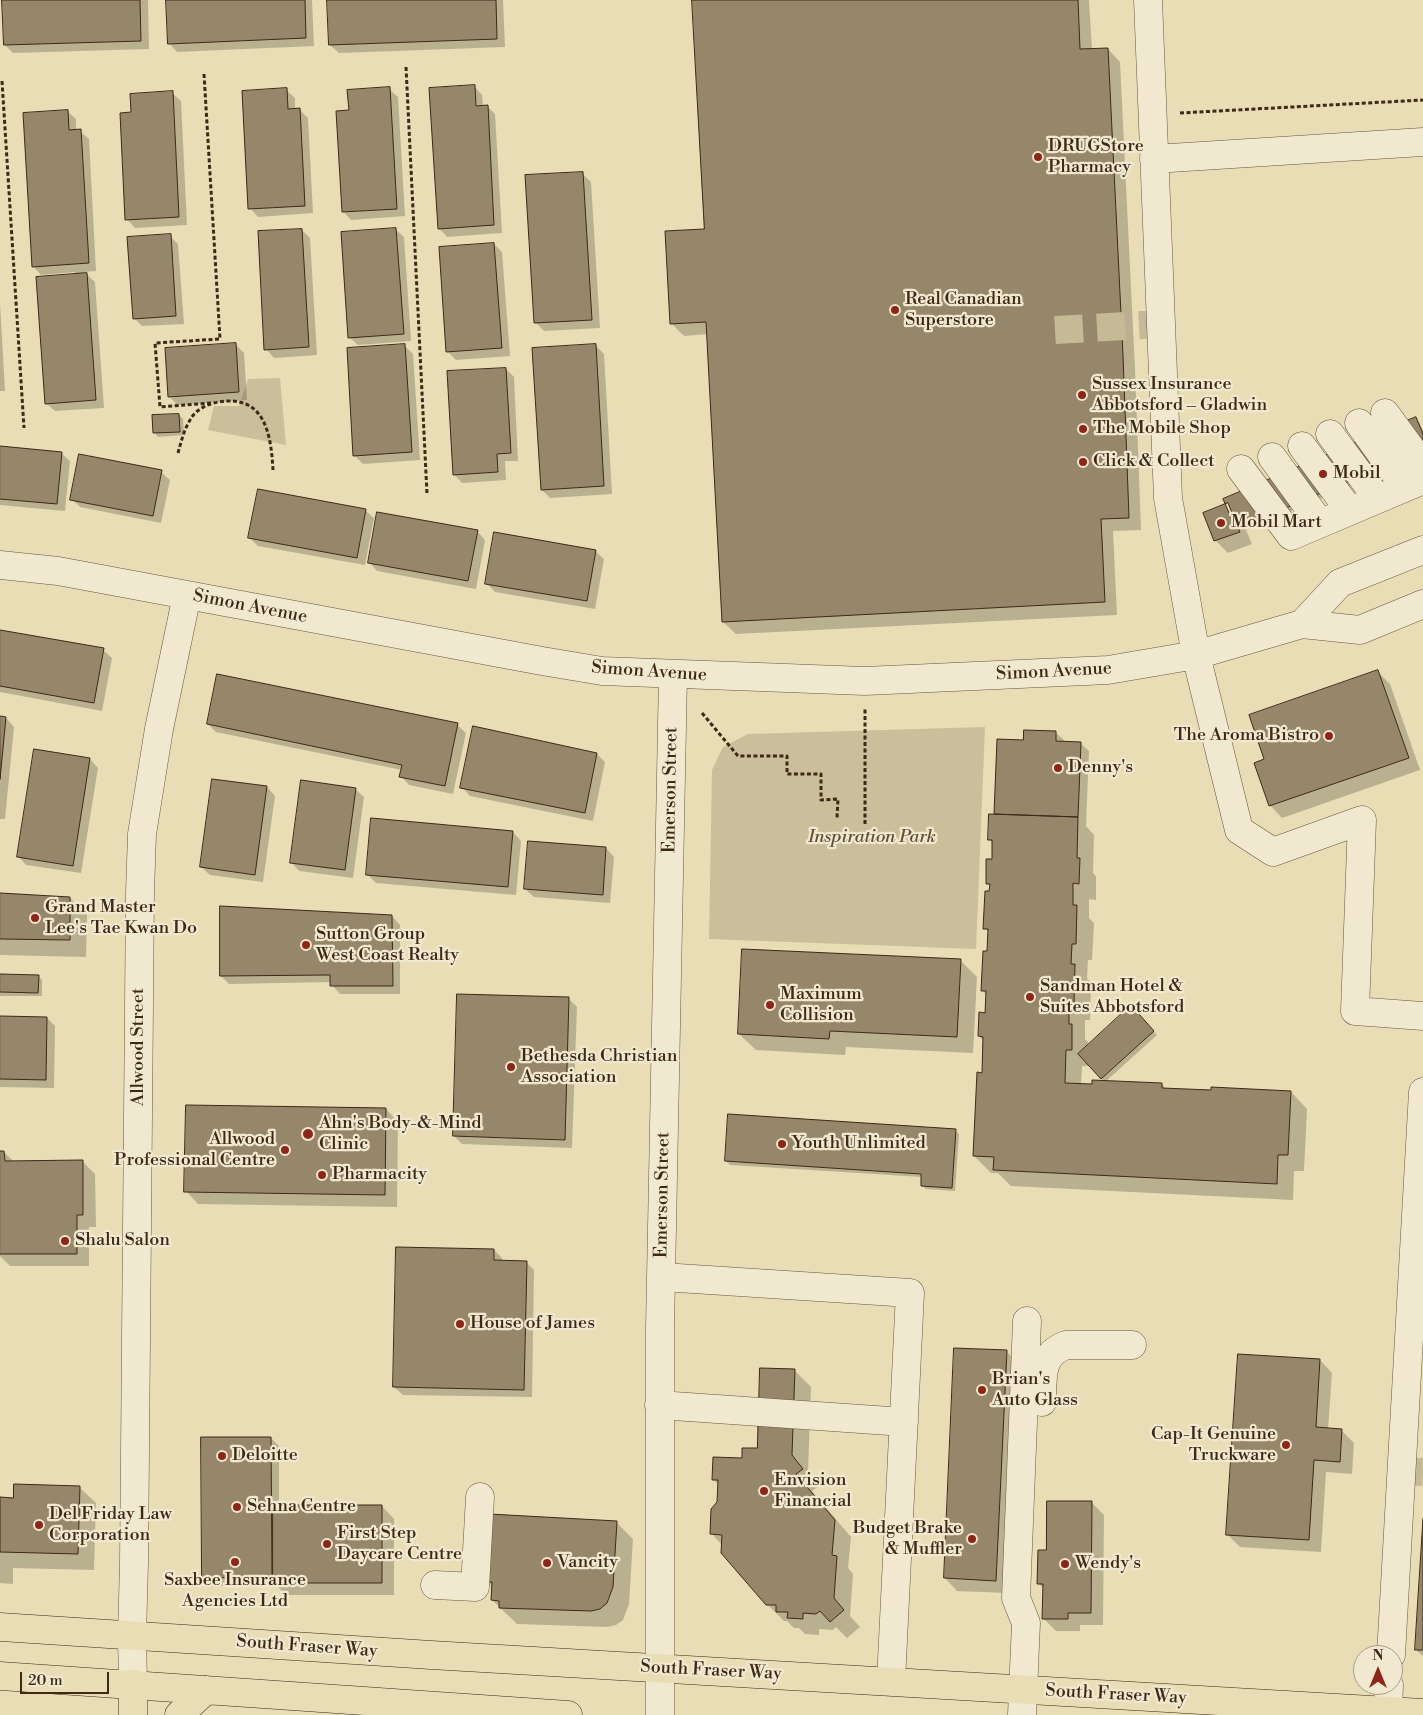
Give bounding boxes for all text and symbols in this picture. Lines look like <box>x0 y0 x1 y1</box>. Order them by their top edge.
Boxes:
place label: DRUGStore Pharmacy <box>1048 136 1144 178</box>
marker: DRUGStore Pharmacy <box>1032 151 1044 163</box>
place label: Real Canadian Superstore <box>905 289 1022 332</box>
marker: Real Canadian Superstore <box>889 304 901 316</box>
place label: Sussex Insurance Abbotsford – Gladwin <box>1092 374 1267 416</box>
marker: Sussex Insurance Abbotsford – Gladwin <box>1076 389 1088 401</box>
place label: The Mobile Shop <box>1093 418 1231 440</box>
marker: The Mobile Shop <box>1077 423 1089 435</box>
place label: Click & Collect <box>1093 451 1215 473</box>
marker: Click & Collect <box>1077 456 1089 468</box>
place label: Mobil <box>1333 463 1381 485</box>
marker: Mobil <box>1317 468 1329 480</box>
place label: Mobil Mart <box>1231 512 1322 534</box>
marker: Mobil Mart <box>1215 517 1227 529</box>
street label: Simon Avenue <box>191 585 309 629</box>
street label: Simon Avenue <box>590 657 708 687</box>
street label: Simon Avenue <box>996 658 1112 686</box>
place label: The Aroma Bistro <box>1174 725 1319 747</box>
street label: Emerson Street <box>659 727 683 853</box>
marker: The Aroma Bistro <box>1323 730 1335 742</box>
place label: Denny's <box>1068 757 1133 779</box>
marker: Denny's <box>1052 762 1064 774</box>
park label: Inspiration Park <box>808 827 936 849</box>
place label: Grand Master Lee's Tae Kwan Do <box>45 897 197 940</box>
marker: Grand Master Lee's Tae Kwan Do <box>29 912 41 924</box>
place label: Sutton Group West Coast Realty <box>316 924 459 966</box>
marker: Sutton Group West Coast Realty <box>300 939 312 951</box>
place label: Sandman Hotel & Suites Abbotsford <box>1040 976 1184 1019</box>
place label: Maximum Collision <box>780 984 862 1026</box>
street label: Allwood Street <box>128 988 150 1106</box>
marker: Sandman Hotel & Suites Abbotsford <box>1024 991 1036 1003</box>
marker: Maximum Collision <box>764 999 776 1011</box>
place label: Bethesda Christian Association <box>521 1046 677 1088</box>
marker: Bethesda Christian Association <box>505 1061 517 1073</box>
place label: Ahn's Body-&-Mind Clinic <box>319 1113 482 1156</box>
marker: Ahn's Body-&-Mind Clinic <box>301 1127 315 1141</box>
place label: Allwood Professional Centre <box>114 1129 275 1172</box>
street label: Emerson Street <box>651 1132 675 1258</box>
place label: Youth Unlimited <box>792 1133 926 1155</box>
marker: Youth Unlimited <box>776 1138 788 1150</box>
marker: Allwood Professional Centre <box>279 1144 291 1156</box>
place label: Pharmacity <box>332 1164 427 1186</box>
marker: Pharmacity <box>316 1169 328 1181</box>
place label: Shalu Salon <box>75 1230 170 1252</box>
marker: Shalu Salon <box>59 1235 71 1247</box>
place label: House of James <box>470 1313 595 1335</box>
marker: House of James <box>454 1318 466 1330</box>
place label: Brian's Auto Glass <box>992 1369 1078 1412</box>
marker: Brian's Auto Glass <box>976 1384 988 1396</box>
place label: Cap-It Genuine Truckware <box>1151 1424 1276 1466</box>
marker: Cap-It Genuine Truckware <box>1280 1439 1292 1451</box>
place label: Deloitte <box>232 1445 298 1467</box>
marker: Deloitte <box>216 1450 228 1462</box>
place label: Envision Financial <box>774 1470 852 1512</box>
marker: Envision Financial <box>758 1485 770 1497</box>
place label: Sehna Centre <box>247 1496 356 1518</box>
marker: Sehna Centre <box>231 1501 243 1513</box>
place label: Del Friday Law Corporation <box>49 1504 172 1546</box>
place label: Budget Brake & Muffler <box>853 1518 962 1560</box>
marker: Del Friday Law Corporation <box>33 1519 45 1531</box>
place label: First Step Daycare Centre <box>337 1523 462 1566</box>
marker: Budget Brake & Muffler <box>966 1533 978 1545</box>
marker: First Step Daycare Centre <box>321 1538 333 1550</box>
place label: Vancity <box>557 1552 618 1574</box>
place label: Wendy's <box>1075 1553 1141 1575</box>
marker: Saxbee Insurance Agencies Ltd <box>229 1556 241 1568</box>
marker: Vancity <box>541 1557 553 1569</box>
marker: Wendy's <box>1059 1558 1071 1570</box>
place label: Saxbee Insurance Agencies Ltd <box>164 1570 306 1612</box>
street label: South Fraser Way <box>236 1631 378 1663</box>
north arrow <box>1353 1645 1403 1695</box>
text: N <box>1372 1647 1384 1665</box>
street label: South Fraser Way <box>640 1657 782 1685</box>
scale bar <box>22 1662 111 1694</box>
text: 20 m <box>28 1671 63 1690</box>
street label: South Fraser Way <box>1045 1681 1187 1709</box>

